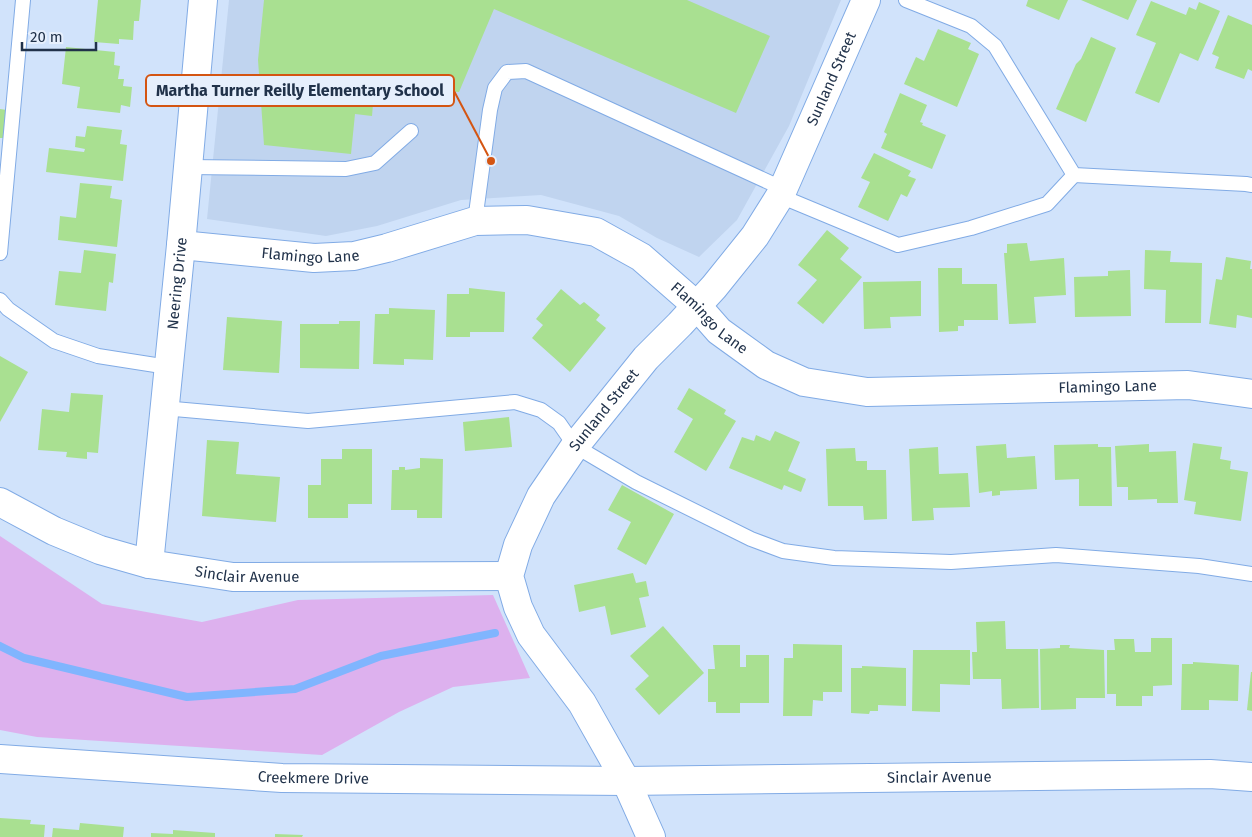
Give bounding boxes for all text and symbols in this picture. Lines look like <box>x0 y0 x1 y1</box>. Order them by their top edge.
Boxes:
scale bar <box>22 20 96 52</box>
text: 20 m <box>30 28 63 46</box>
street label: Sunland Street <box>803 28 860 128</box>
callout: Martha Turner Reilly Elementary School <box>146 75 454 106</box>
text: Martha Turner Reilly Elementary School <box>156 81 444 100</box>
street label: Neering Drive <box>164 237 191 330</box>
street label: Flamingo Lane <box>261 244 361 267</box>
street label: Flamingo Lane <box>667 278 751 358</box>
street label: Sunland Street <box>565 365 643 455</box>
street label: Flamingo Lane <box>1058 377 1157 397</box>
street label: Sinclair Avenue <box>194 562 299 586</box>
street label: Creekmere Drive <box>257 767 369 788</box>
street label: Sinclair Avenue <box>887 768 992 787</box>

